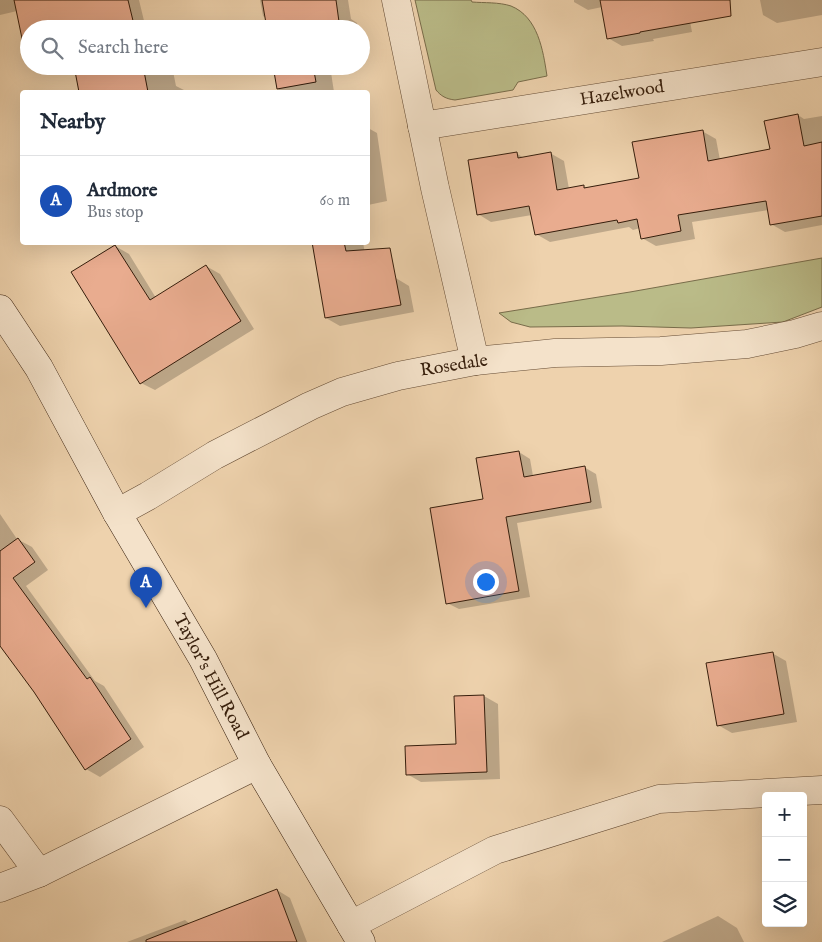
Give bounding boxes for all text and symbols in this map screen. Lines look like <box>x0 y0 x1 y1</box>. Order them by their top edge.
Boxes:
search box <box>20 20 370 75</box>
icon: search <box>38 34 66 62</box>
text: Search here <box>78 36 169 60</box>
street label: Hazelwood <box>578 76 666 112</box>
text: Nearby <box>40 109 105 136</box>
text: Ardmore <box>87 179 157 203</box>
text: A <box>51 191 61 211</box>
text: 60 m <box>320 191 350 211</box>
text: Bus stop <box>87 203 143 223</box>
street label: Rosedale <box>418 349 490 383</box>
pin: A <box>130 567 162 608</box>
your location <box>473 569 499 595</box>
street label: Taylor's Hill Road <box>167 610 253 744</box>
map controls <box>762 792 807 927</box>
button: + <box>762 792 807 837</box>
button: − <box>762 837 807 882</box>
button: layers <box>762 882 807 927</box>

